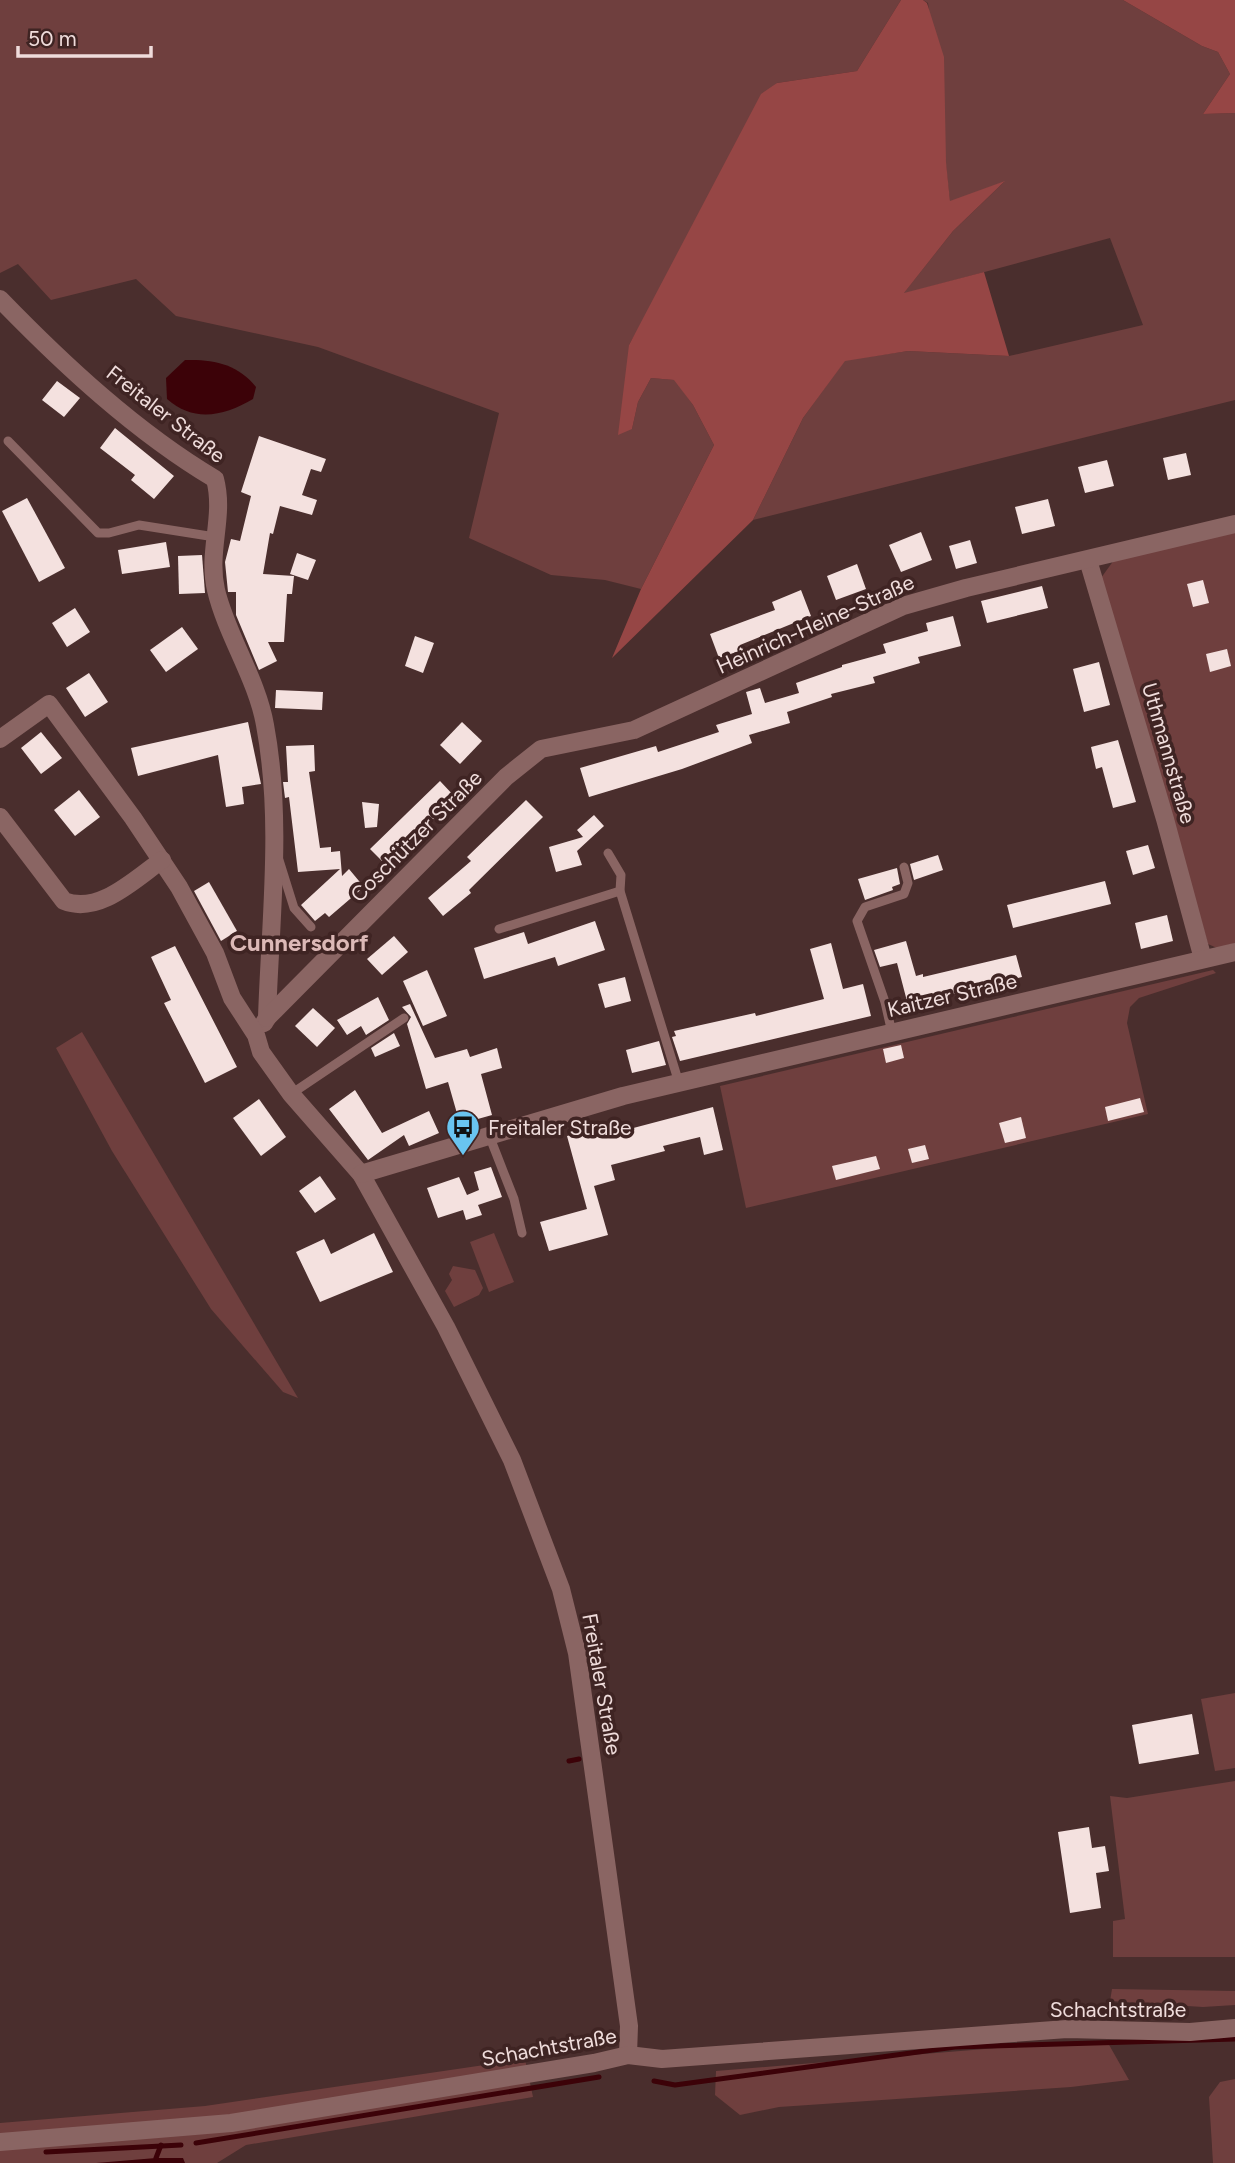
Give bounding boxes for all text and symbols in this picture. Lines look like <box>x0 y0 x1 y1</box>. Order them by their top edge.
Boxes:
scale bar <box>18 14 150 58</box>
text: 50 m <box>28 26 77 51</box>
street label: Freitaler Straße <box>102 360 230 468</box>
street label: Heinrich-Heine-Straße <box>712 569 918 679</box>
street label: Uthmannstraße <box>1137 680 1201 826</box>
street label: Coschützer Straße <box>345 765 487 907</box>
district label: Cunnersdorf <box>230 928 369 957</box>
street label: Kaitzer Straße <box>885 968 1019 1022</box>
bus stop icon: Freitaler Straße <box>444 1108 482 1157</box>
place label: Freitaler Straße <box>488 1115 632 1140</box>
street label: Freitaler Straße <box>577 1611 627 1757</box>
street label: Schachtstraße <box>1050 1997 1186 2022</box>
street label: Schachtstraße <box>480 2023 618 2071</box>

